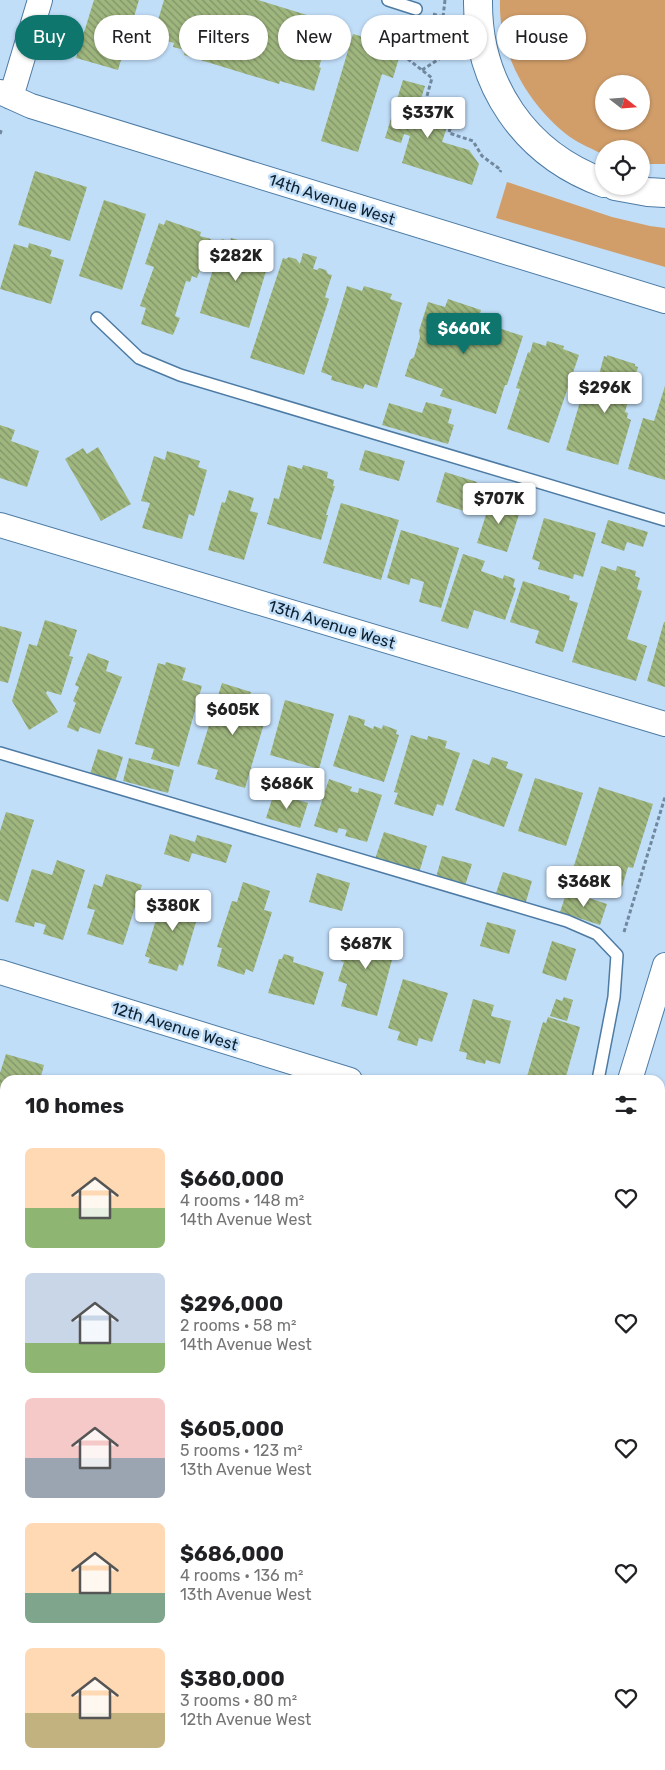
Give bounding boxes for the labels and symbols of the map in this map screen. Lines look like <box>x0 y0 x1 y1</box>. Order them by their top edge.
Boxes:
north arrow <box>595 75 650 130</box>
pin: $337K <box>393 96 463 139</box>
street label: 14th Avenue West <box>266 170 397 229</box>
pin: $282K <box>201 240 271 282</box>
pin: $660K <box>429 312 499 355</box>
pin: $296K <box>570 372 640 414</box>
pin: $707K <box>464 482 534 525</box>
street label: 13th Avenue West <box>266 596 398 653</box>
pin: $605K <box>198 694 268 736</box>
pin: $686K <box>252 768 322 810</box>
pin: $368K <box>549 866 619 908</box>
pin: $380K <box>138 890 208 932</box>
pin: $687K <box>331 928 401 970</box>
street label: 12th Avenue West <box>109 998 240 1055</box>

